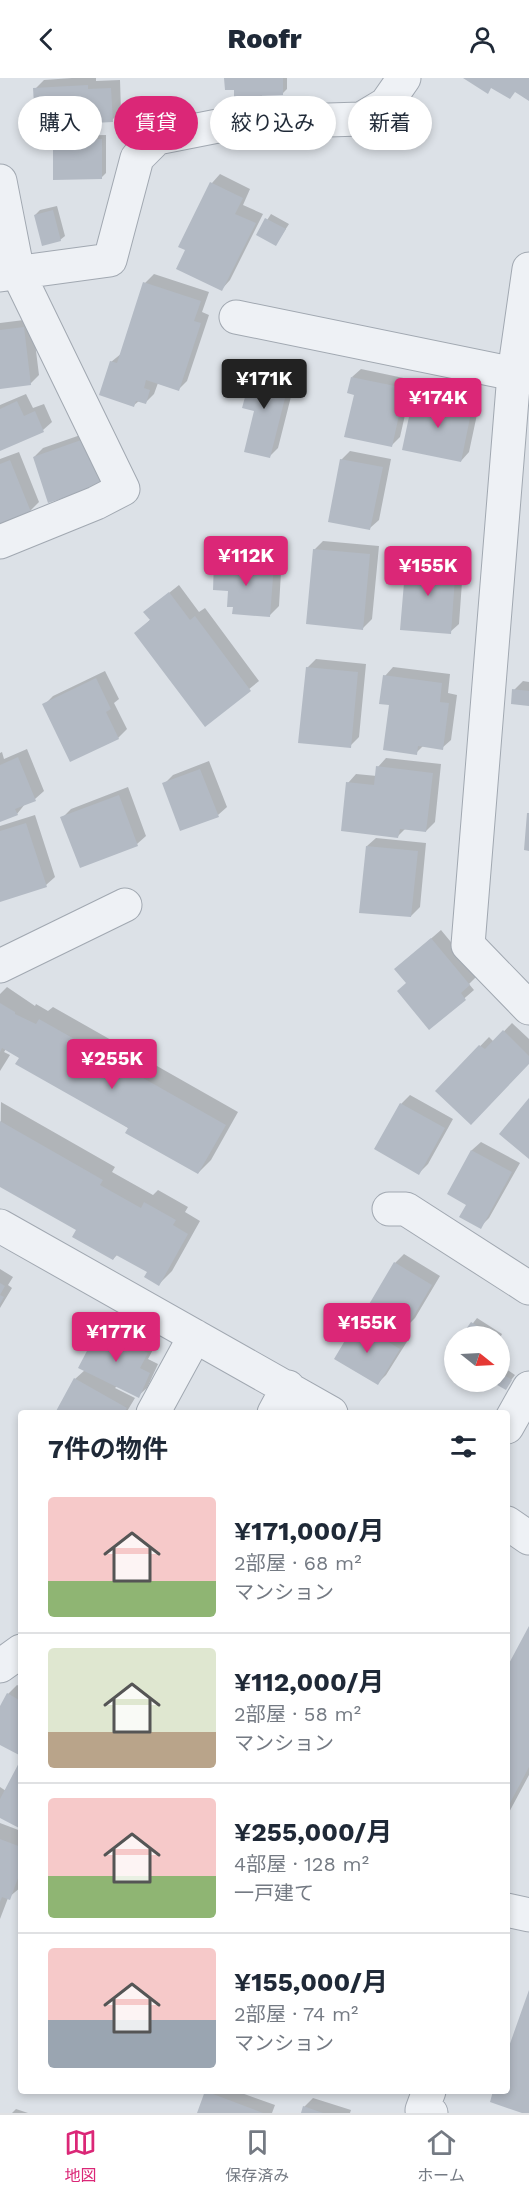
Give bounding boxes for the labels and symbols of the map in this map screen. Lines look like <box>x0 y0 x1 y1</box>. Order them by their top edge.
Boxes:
pin: ¥171K <box>222 359 306 410</box>
pin: ¥174K <box>396 378 480 429</box>
pin: ¥112K <box>204 536 288 587</box>
pin: ¥155K <box>386 546 470 597</box>
pin: ¥255K <box>70 1039 154 1090</box>
pin: ¥155K <box>325 1303 409 1354</box>
pin: ¥177K <box>74 1312 158 1363</box>
north arrow <box>444 1326 510 1392</box>

